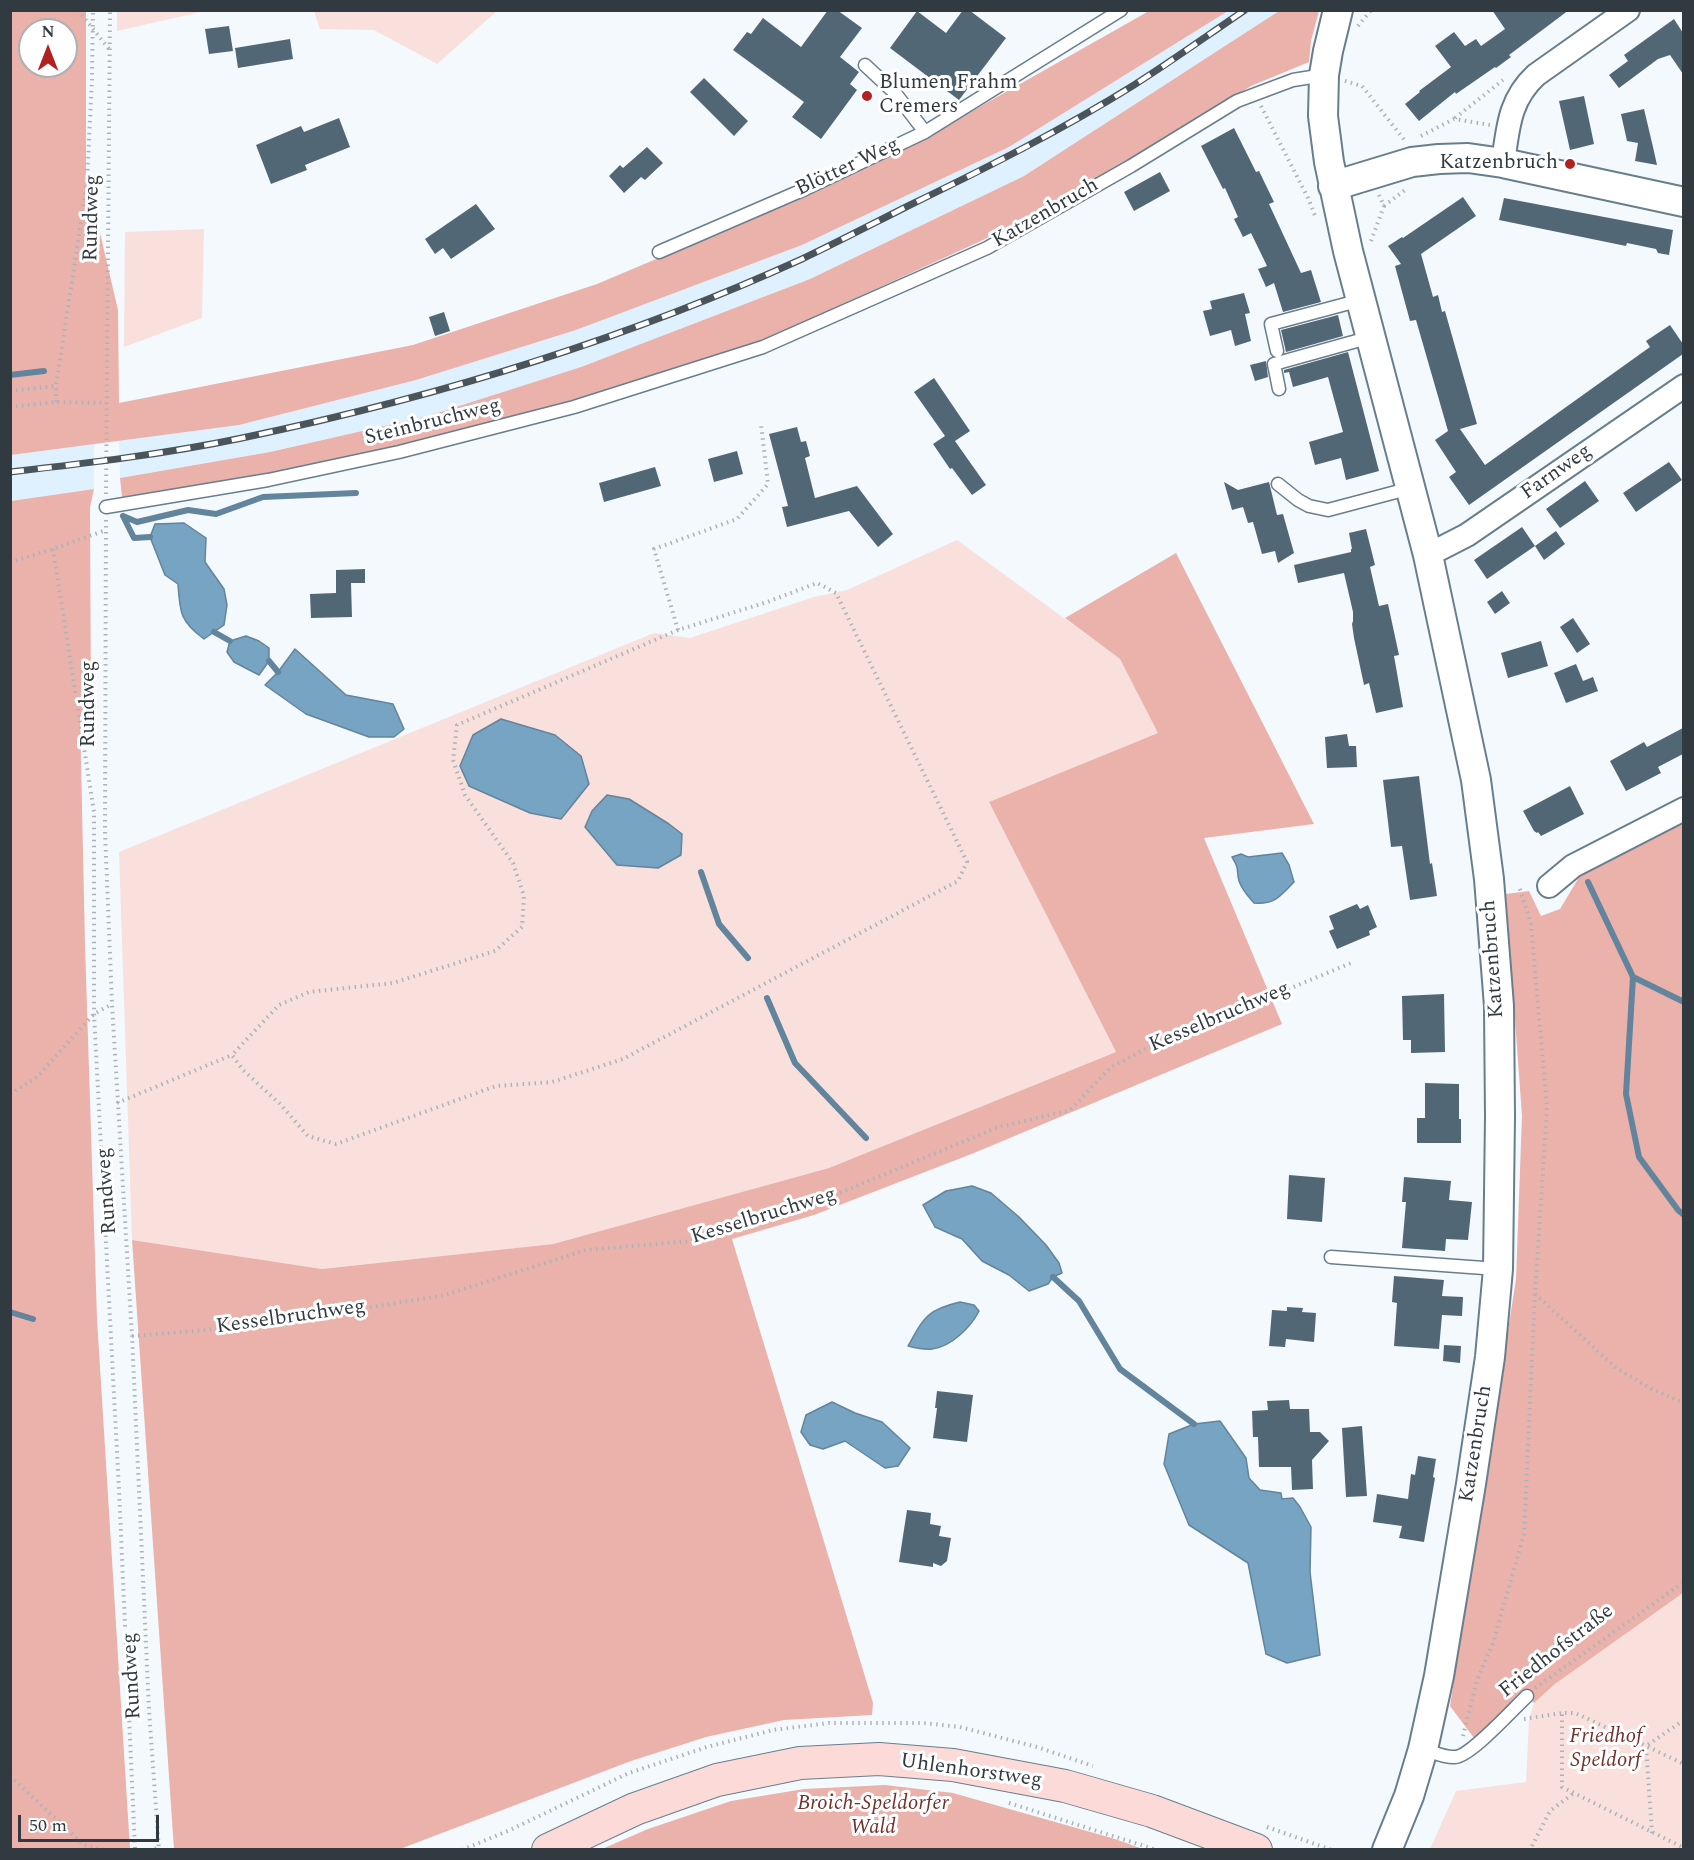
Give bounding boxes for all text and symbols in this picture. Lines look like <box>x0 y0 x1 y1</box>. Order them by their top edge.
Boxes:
north arrow <box>18 18 78 78</box>
text: N <box>41 20 55 44</box>
place label: Blumen Frahm Cremers <box>879 71 1018 121</box>
marker: Blumen Frahm Cremers <box>860 89 874 103</box>
street label: Blötter Weg <box>792 133 904 203</box>
place label: Katzenbruch <box>1439 151 1558 177</box>
marker: Katzenbruch <box>1563 157 1577 171</box>
street label: Katzenbruch <box>988 173 1104 255</box>
street label: Rundweg <box>80 174 106 262</box>
street label: Steinbruchweg <box>363 394 503 452</box>
street label: Farnweg <box>1517 440 1597 506</box>
street label: Rundweg <box>77 660 103 748</box>
street label: Katzenbruch <box>1477 899 1511 1019</box>
street label: Kesselbruchweg <box>1146 977 1294 1059</box>
street label: Rundweg <box>92 1147 124 1235</box>
street label: Kesselbruchweg <box>688 1183 840 1251</box>
street label: Kesselbruchweg <box>215 1295 367 1341</box>
street label: Katzenbruch <box>1455 1383 1499 1505</box>
street label: Friedhofstraße <box>1495 1600 1619 1704</box>
street label: Rundweg <box>118 1632 148 1720</box>
park label: Friedhof Speldorf <box>1569 1725 1643 1775</box>
street label: Uhlenhorstweg <box>898 1750 1044 1794</box>
park label: Broich-Speldorfer Wald <box>797 1792 949 1842</box>
scale bar <box>21 1803 162 1841</box>
text: 50 m <box>29 1812 67 1839</box>

